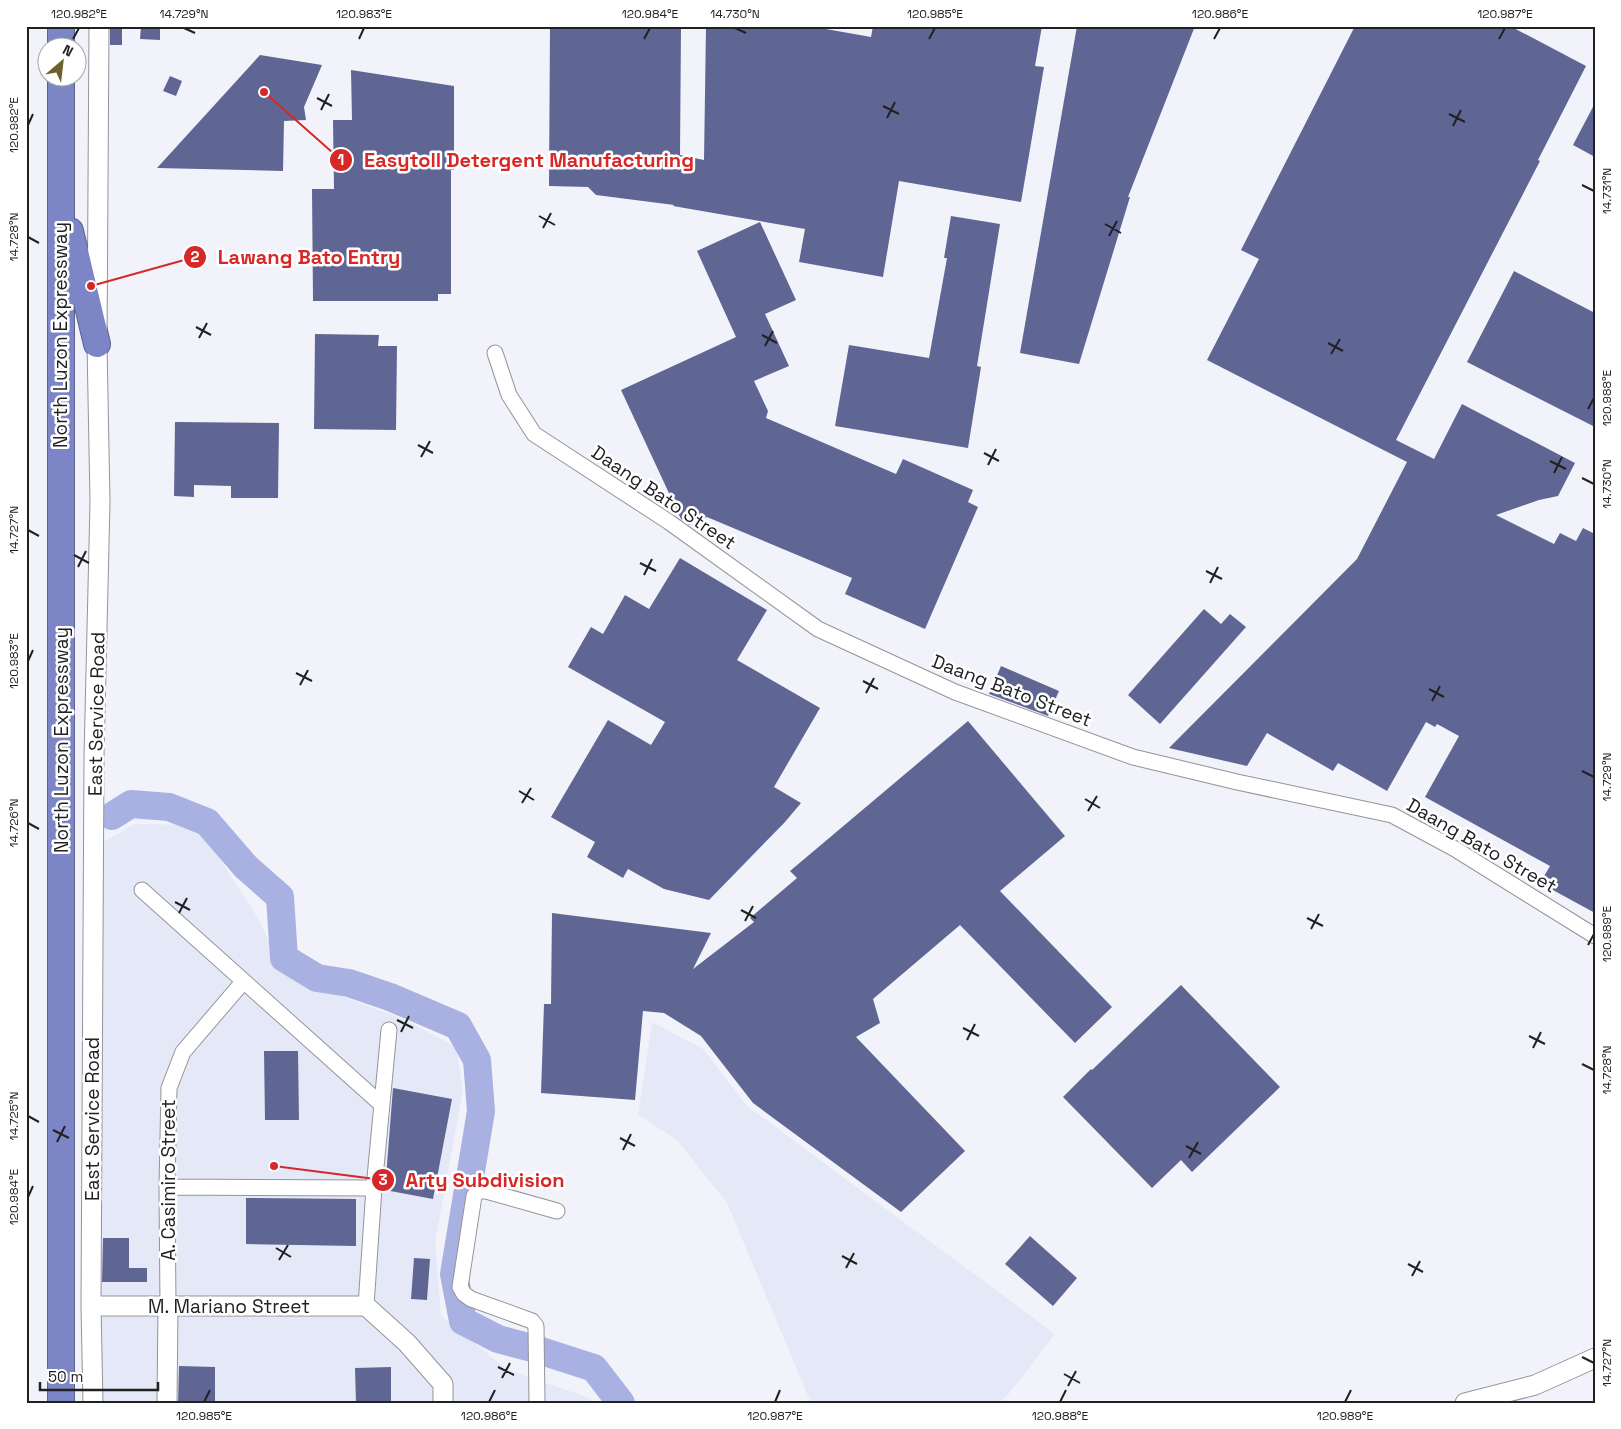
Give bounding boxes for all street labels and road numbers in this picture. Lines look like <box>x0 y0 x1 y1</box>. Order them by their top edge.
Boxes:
street label: North Luzon Expressway <box>48 222 73 448</box>
street label: Daang Bato Street <box>587 440 741 555</box>
street label: North Luzon Expressway <box>49 627 74 853</box>
street label: East Service Road <box>83 632 110 796</box>
street label: Daang Bato Street <box>928 648 1095 732</box>
street label: Daang Bato Street <box>1402 792 1561 899</box>
street label: East Service Road <box>80 1037 105 1201</box>
street label: A. Casimiro Street <box>156 1099 181 1261</box>
street label: M. Mariano Street <box>148 1294 310 1319</box>

